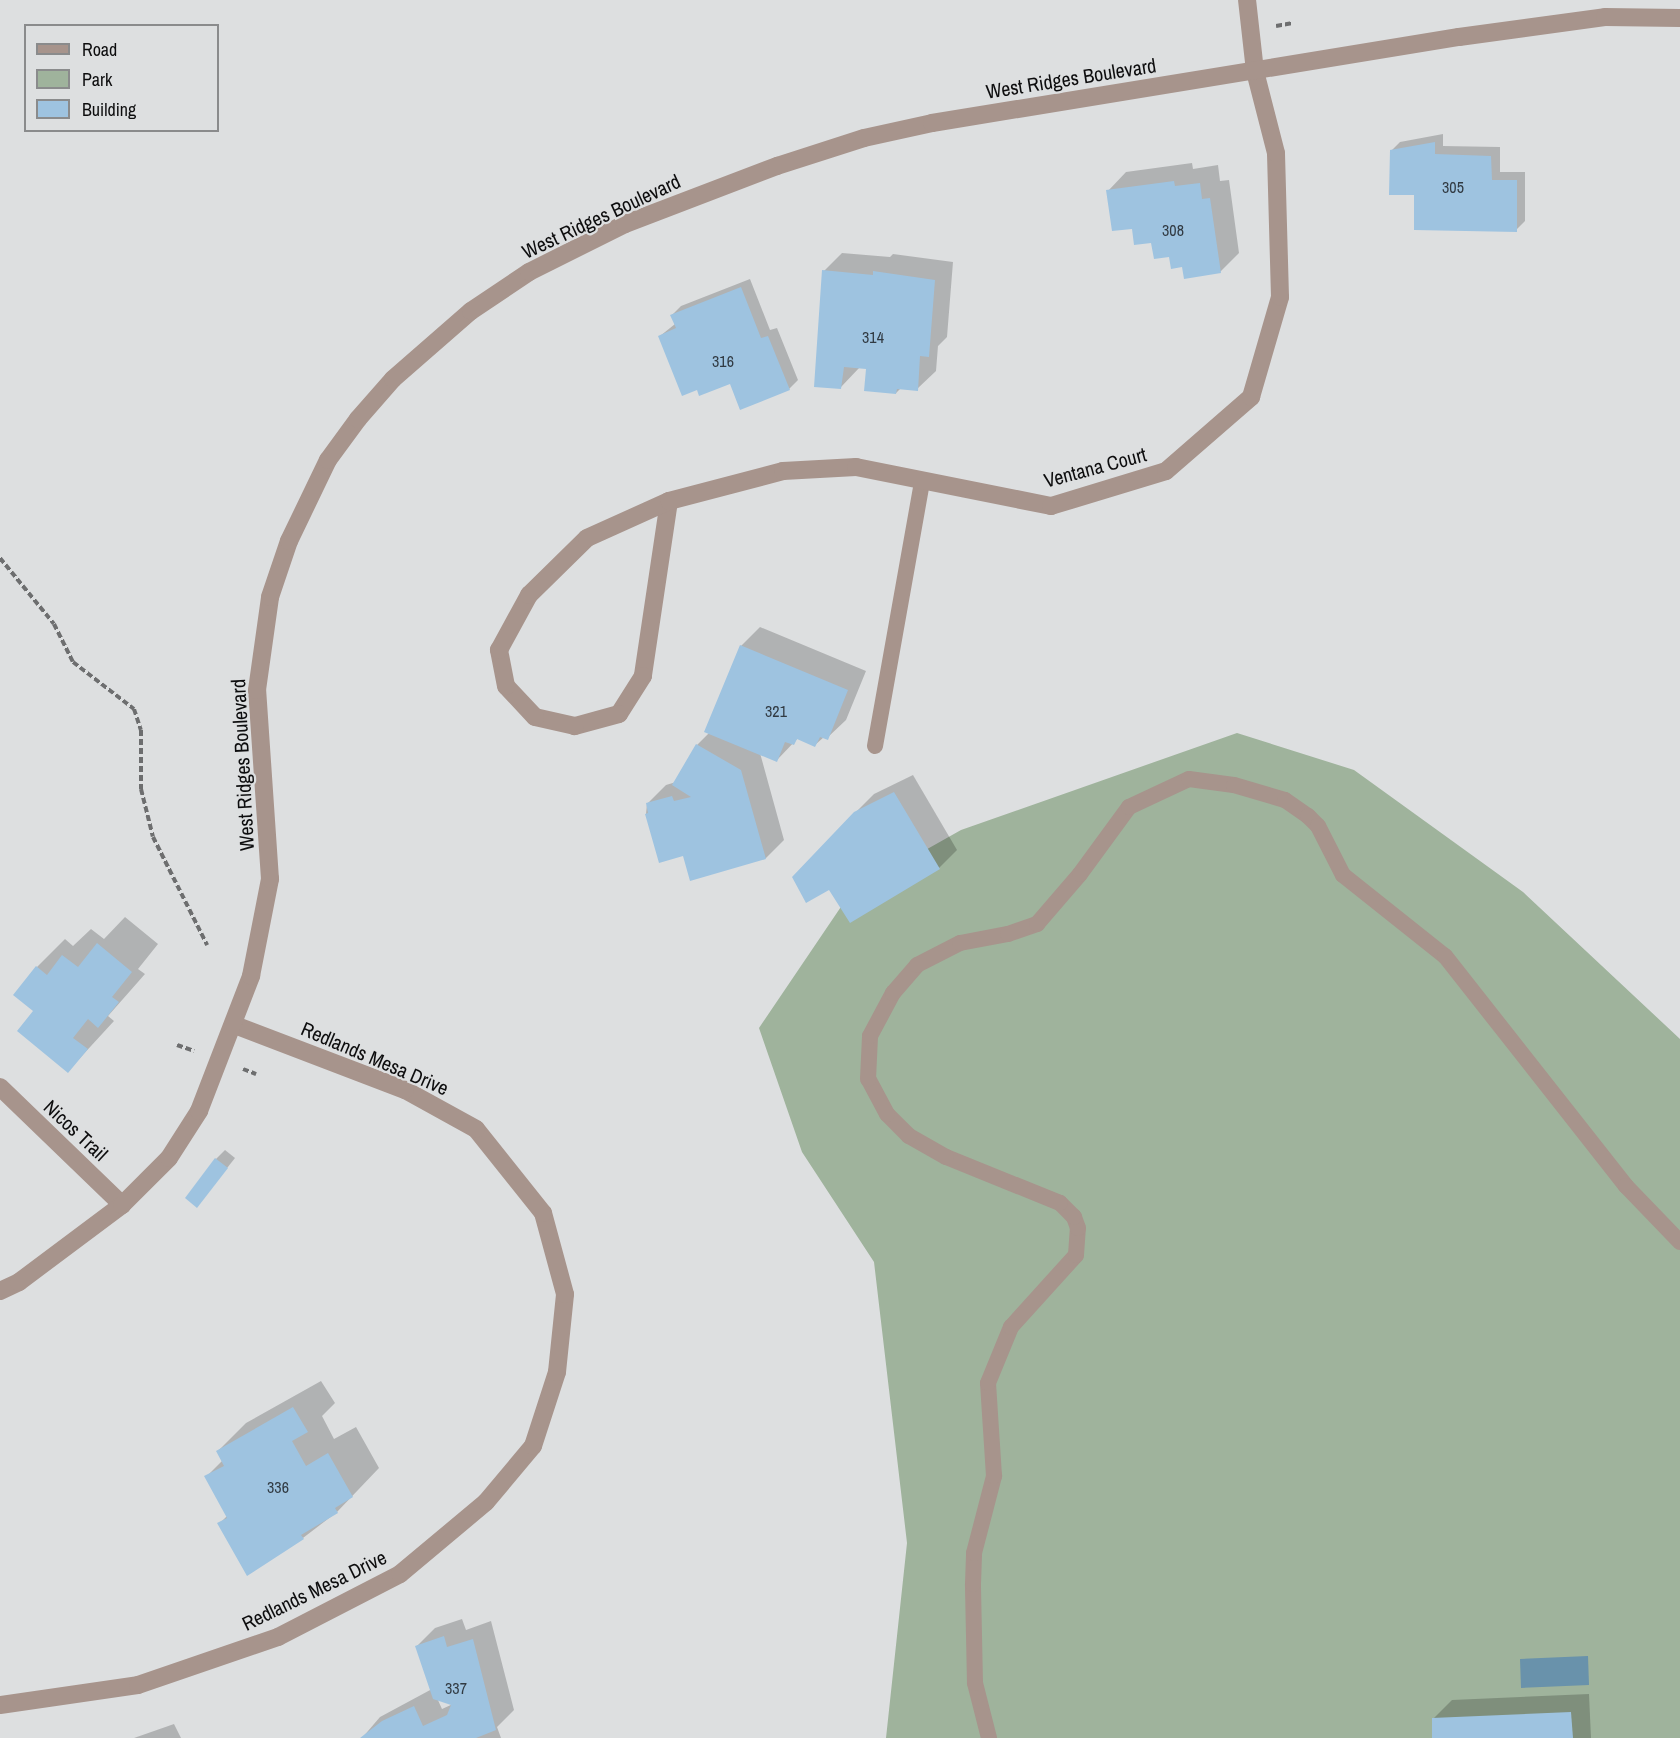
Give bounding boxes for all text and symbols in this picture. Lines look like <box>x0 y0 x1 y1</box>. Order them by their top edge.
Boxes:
legend <box>24 24 219 132</box>
text: Road <box>82 37 117 62</box>
street label: West Ridges Boulevard <box>984 53 1158 103</box>
text: Park <box>82 67 112 92</box>
text: Building <box>82 97 136 122</box>
street label: West Ridges Boulevard <box>518 169 684 263</box>
house number: 305 <box>1442 177 1464 197</box>
house number: 308 <box>1162 220 1184 240</box>
house number: 314 <box>862 327 884 347</box>
house number: 316 <box>712 351 734 371</box>
street label: Ventana Court <box>1041 442 1149 492</box>
street label: West Ridges Boulevard <box>226 678 258 852</box>
house number: 321 <box>765 701 787 721</box>
street label: Redlands Mesa Drive <box>298 1016 452 1100</box>
street label: Nicos Trail <box>39 1094 113 1166</box>
house number: 336 <box>267 1477 289 1497</box>
street label: Redlands Mesa Drive <box>238 1545 390 1635</box>
house number: 337 <box>445 1678 467 1698</box>

